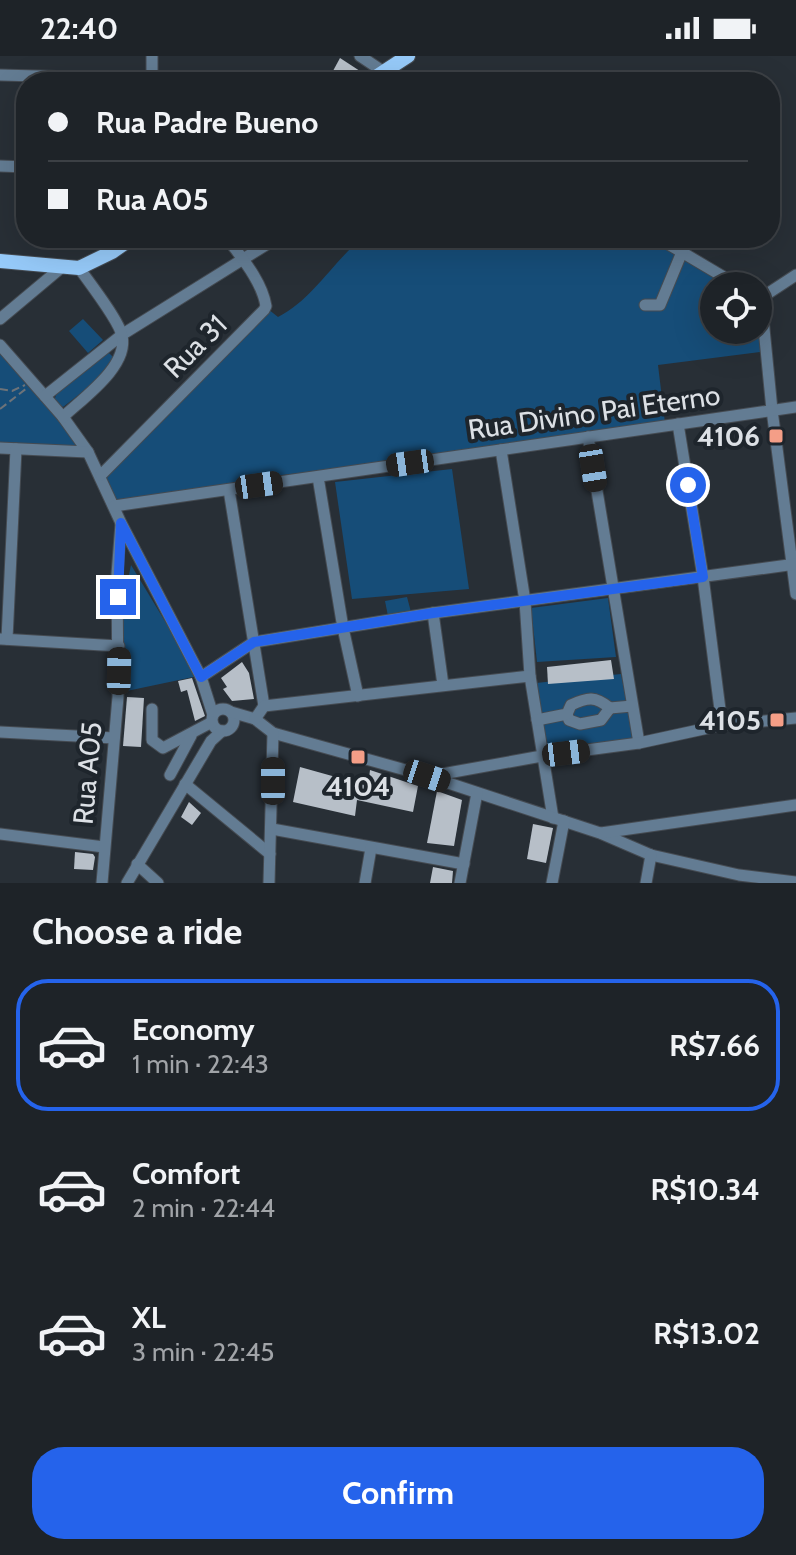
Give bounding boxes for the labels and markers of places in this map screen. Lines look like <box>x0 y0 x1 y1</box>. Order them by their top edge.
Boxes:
place label: 4106 <box>697 419 760 453</box>
marker: 4106 <box>767 427 785 445</box>
place label: 4105 <box>699 703 761 737</box>
marker: 4105 <box>768 711 786 729</box>
marker: 4104 <box>349 748 367 766</box>
place label: 4104 <box>326 769 390 803</box>

